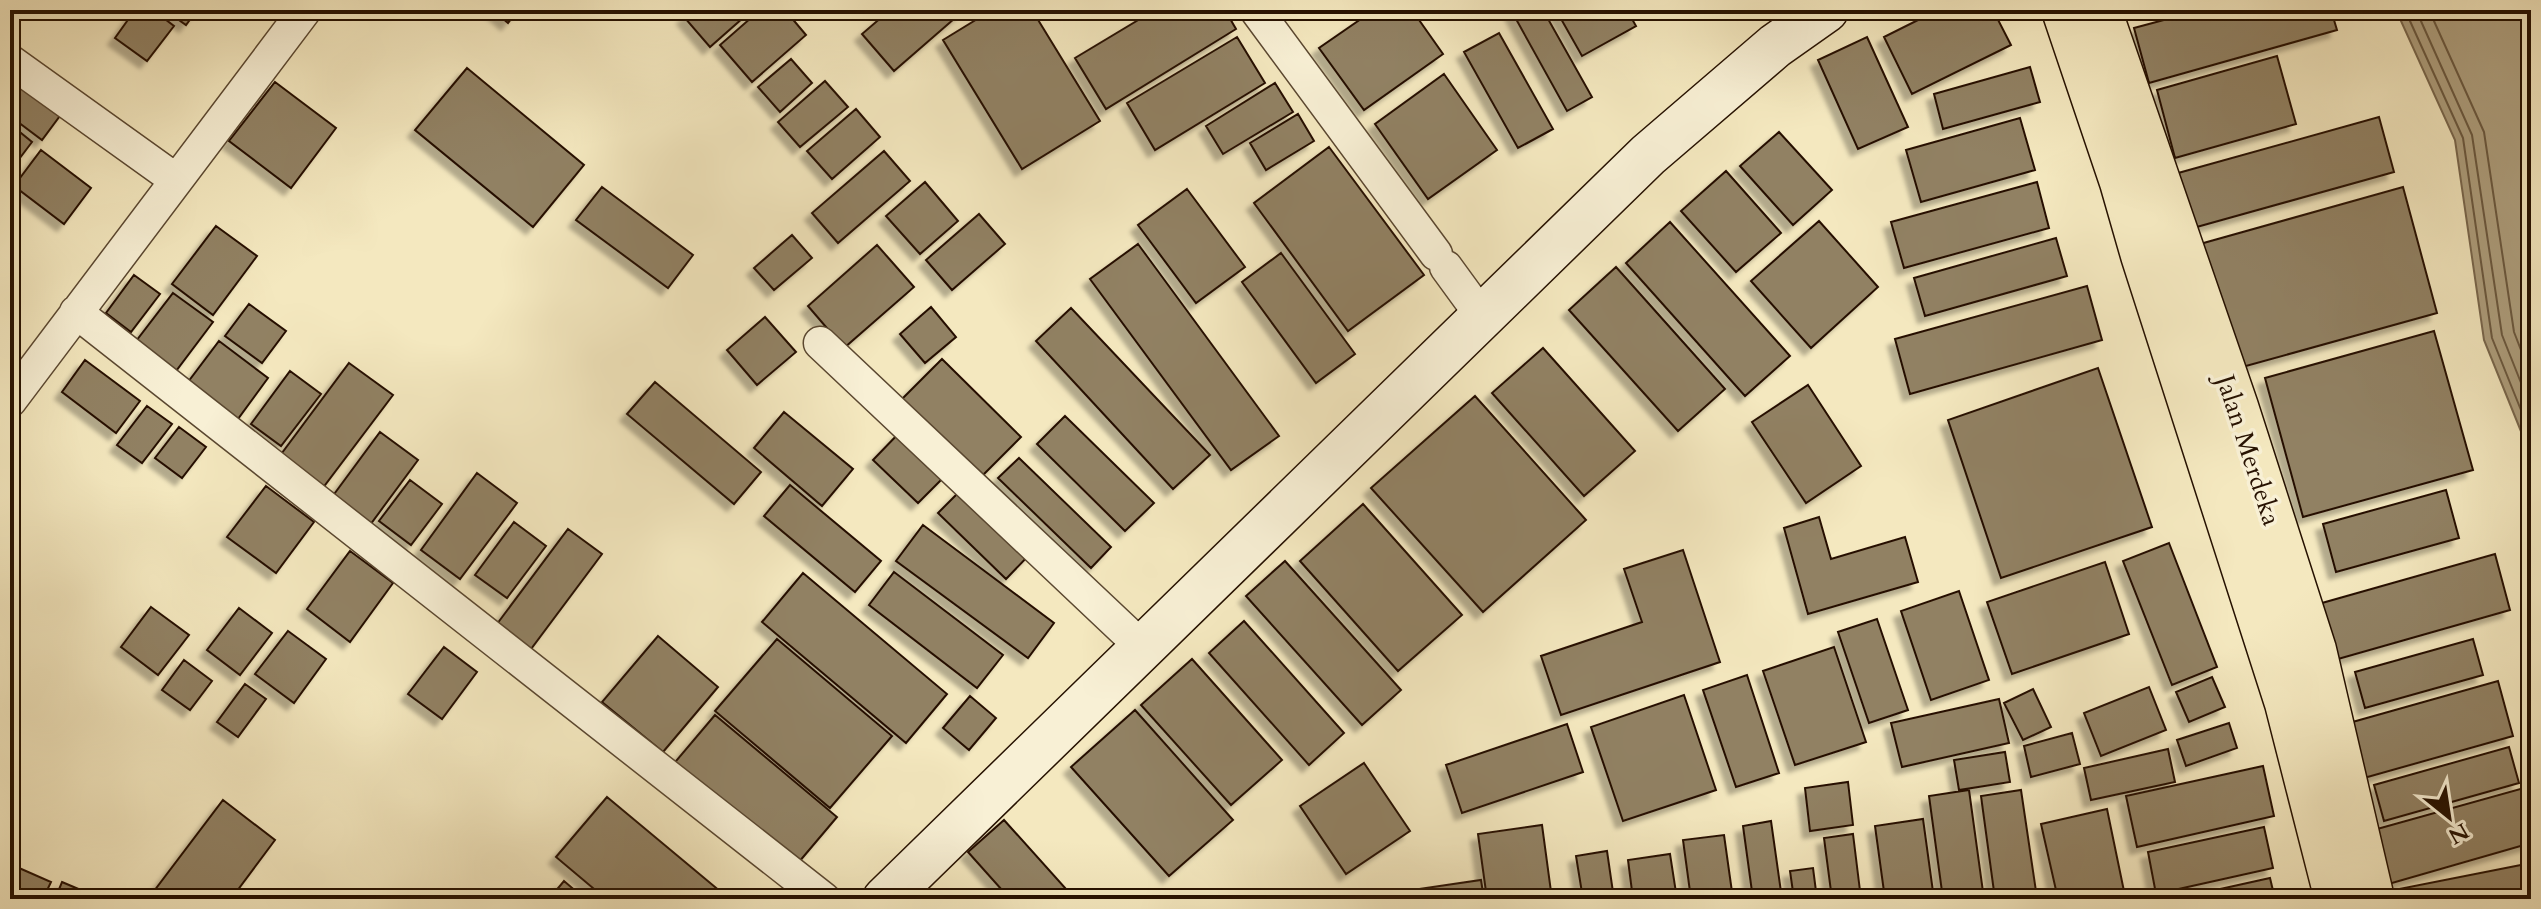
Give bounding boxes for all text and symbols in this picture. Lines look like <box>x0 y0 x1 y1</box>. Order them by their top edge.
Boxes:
street label: Jalan Merdeka <box>2207 367 2289 530</box>
north arrow <box>2409 777 2489 857</box>
text: N <box>2443 816 2474 851</box>

